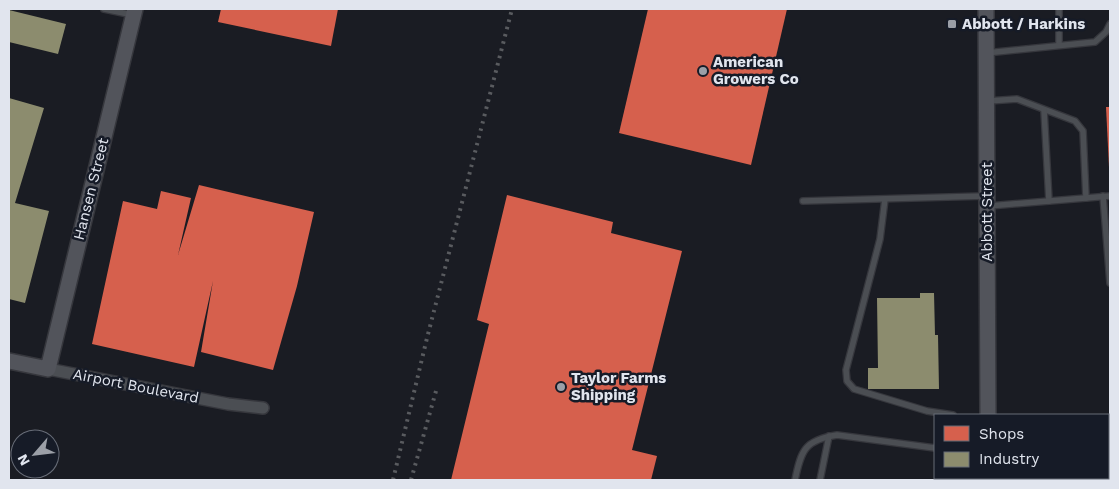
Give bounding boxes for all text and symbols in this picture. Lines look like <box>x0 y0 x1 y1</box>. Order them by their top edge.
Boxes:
place label: Abbott / Harkins <box>962 15 1085 33</box>
marker: Abbott / Harkins <box>946 18 958 30</box>
place label: American Growers Co <box>713 53 799 88</box>
marker: American Growers Co <box>697 65 709 77</box>
street label: Hansen Street <box>70 135 113 242</box>
street label: Abbott Street <box>978 162 996 262</box>
street label: Airport Boulevard <box>71 365 201 407</box>
place label: Taylor Farms Shipping <box>571 369 666 404</box>
marker: Taylor Farms Shipping <box>555 381 567 393</box>
legend <box>934 414 1109 479</box>
text: Shops <box>979 425 1024 443</box>
north arrow <box>10 429 60 479</box>
text: Industry <box>979 450 1040 468</box>
text: N <box>14 452 33 468</box>

